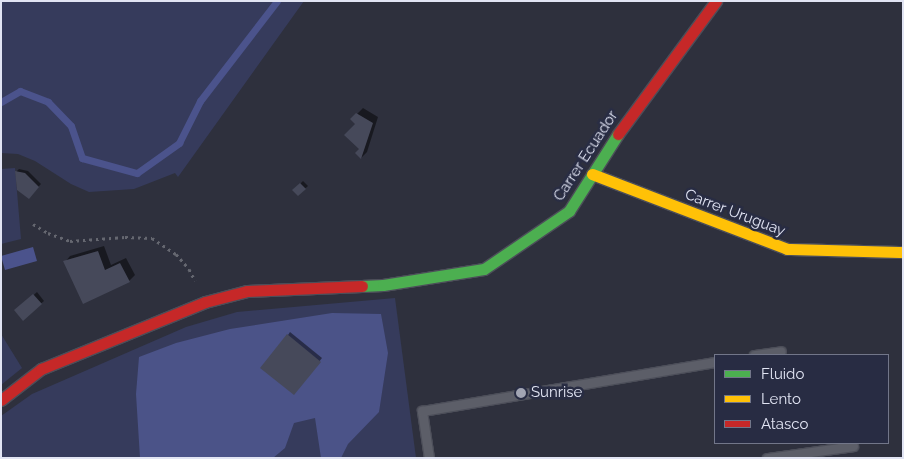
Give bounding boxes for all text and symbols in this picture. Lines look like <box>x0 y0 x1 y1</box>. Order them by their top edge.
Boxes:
street label: Carrer Ecuador <box>550 107 622 205</box>
street label: Carrer Uruguay <box>682 186 788 240</box>
legend <box>714 354 889 444</box>
text: Fluido <box>761 365 804 383</box>
place label: Sunrise <box>531 384 582 402</box>
marker: Sunrise <box>515 387 527 399</box>
text: Lento <box>761 390 801 408</box>
text: Atasco <box>761 415 808 433</box>

